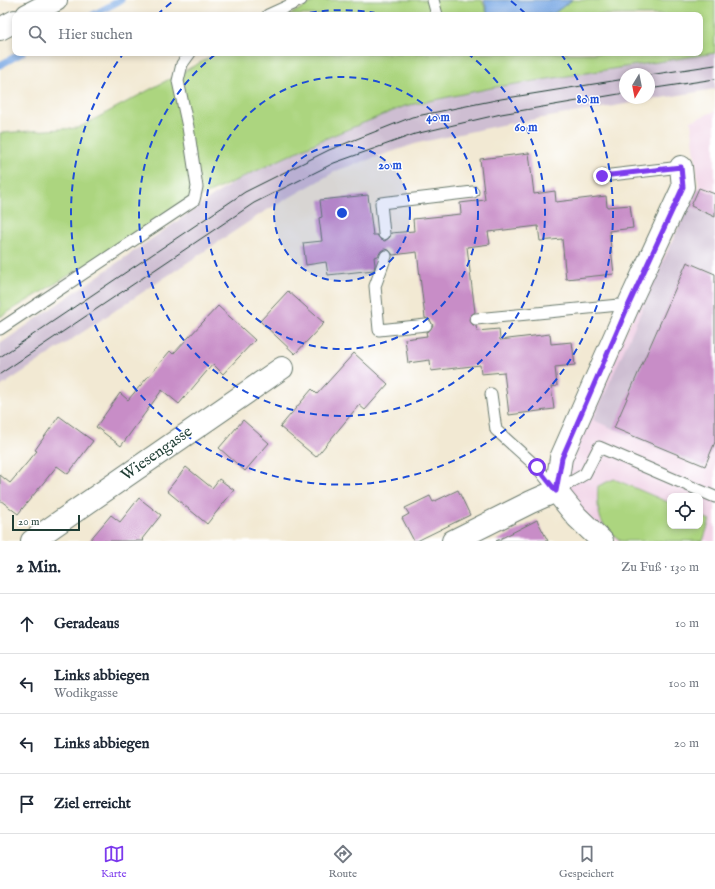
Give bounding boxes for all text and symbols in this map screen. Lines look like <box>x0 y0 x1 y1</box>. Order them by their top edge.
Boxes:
search box <box>12 12 703 56</box>
icon: search <box>26 23 48 45</box>
text: Hier suchen <box>58 25 133 44</box>
north arrow <box>619 68 655 104</box>
text: 80 m <box>577 92 600 107</box>
text: 40 m <box>426 110 451 125</box>
text: 60 m <box>515 120 538 135</box>
text: 20 m <box>378 158 402 173</box>
route end <box>593 167 611 185</box>
centre of rings <box>335 206 349 220</box>
street label: Wiesengasse <box>117 422 197 486</box>
route start <box>528 458 546 476</box>
map controls <box>667 493 703 529</box>
button: locate <box>667 493 703 529</box>
scale bar <box>12 513 80 532</box>
text: 20 m <box>18 515 39 529</box>
text: 2 Min. <box>16 557 61 578</box>
text: Zu Fuß · 130 m <box>621 559 699 576</box>
icon: ahead <box>16 613 38 635</box>
text: Geradeaus <box>54 614 119 633</box>
text: 10 m <box>675 615 699 632</box>
text: Links abbiegen <box>54 666 150 685</box>
icon: left <box>16 673 38 695</box>
text: 100 m <box>669 675 699 692</box>
text: Wodikgasse <box>54 685 118 702</box>
icon: left <box>16 733 38 755</box>
text: Links abbiegen <box>54 734 150 753</box>
text: 20 m <box>674 735 699 752</box>
icon: arrive <box>16 793 38 815</box>
text: Ziel erreicht <box>54 794 131 813</box>
tab: Karte <box>101 843 127 881</box>
tab: Route <box>328 843 357 881</box>
tab: Gespeichert <box>559 843 614 881</box>

